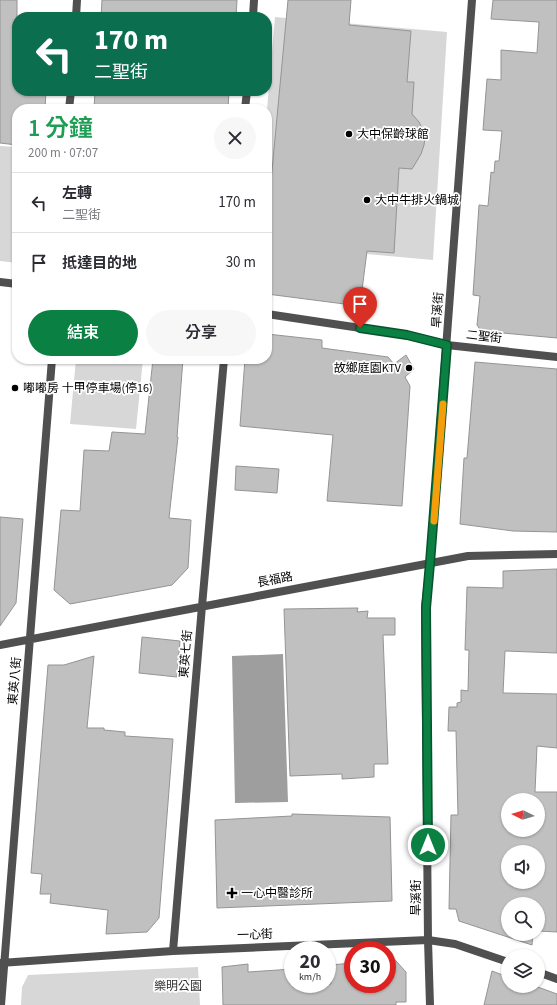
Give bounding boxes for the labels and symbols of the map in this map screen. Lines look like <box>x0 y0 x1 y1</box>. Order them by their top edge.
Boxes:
place label: 大中保齡球館 <box>357 126 429 143</box>
marker: 大中保齡球館 <box>344 129 354 139</box>
place label: 大中牛排火鍋城 <box>375 192 459 209</box>
marker: 大中牛排火鍋城 <box>362 195 372 205</box>
pin <box>343 287 377 328</box>
street label: 旱溪街 <box>428 291 448 329</box>
street label: 二聖街 <box>465 327 503 347</box>
place label: 故鄉庭園KTV <box>334 360 402 377</box>
marker: 故鄉庭園KTV <box>404 363 414 373</box>
place label: 嘟嘟房 十甲停車場(停16) <box>23 380 153 397</box>
marker: 嘟嘟房 十甲停車場(停16) <box>10 383 20 393</box>
street label: 長福路 <box>256 568 294 592</box>
street label: 東英七街 <box>175 629 197 679</box>
street label: 東英八街 <box>4 656 26 706</box>
north arrow <box>501 793 545 837</box>
position arrow <box>407 824 449 866</box>
street label: 旱溪街 <box>408 880 425 916</box>
place label: 一心中醫診所 <box>241 885 313 902</box>
marker: 一心中醫診所 <box>226 887 238 899</box>
street label: 一心街 <box>237 926 273 944</box>
speed limit sign: 30 <box>344 941 396 993</box>
park label: 樂明公園 <box>154 978 202 995</box>

